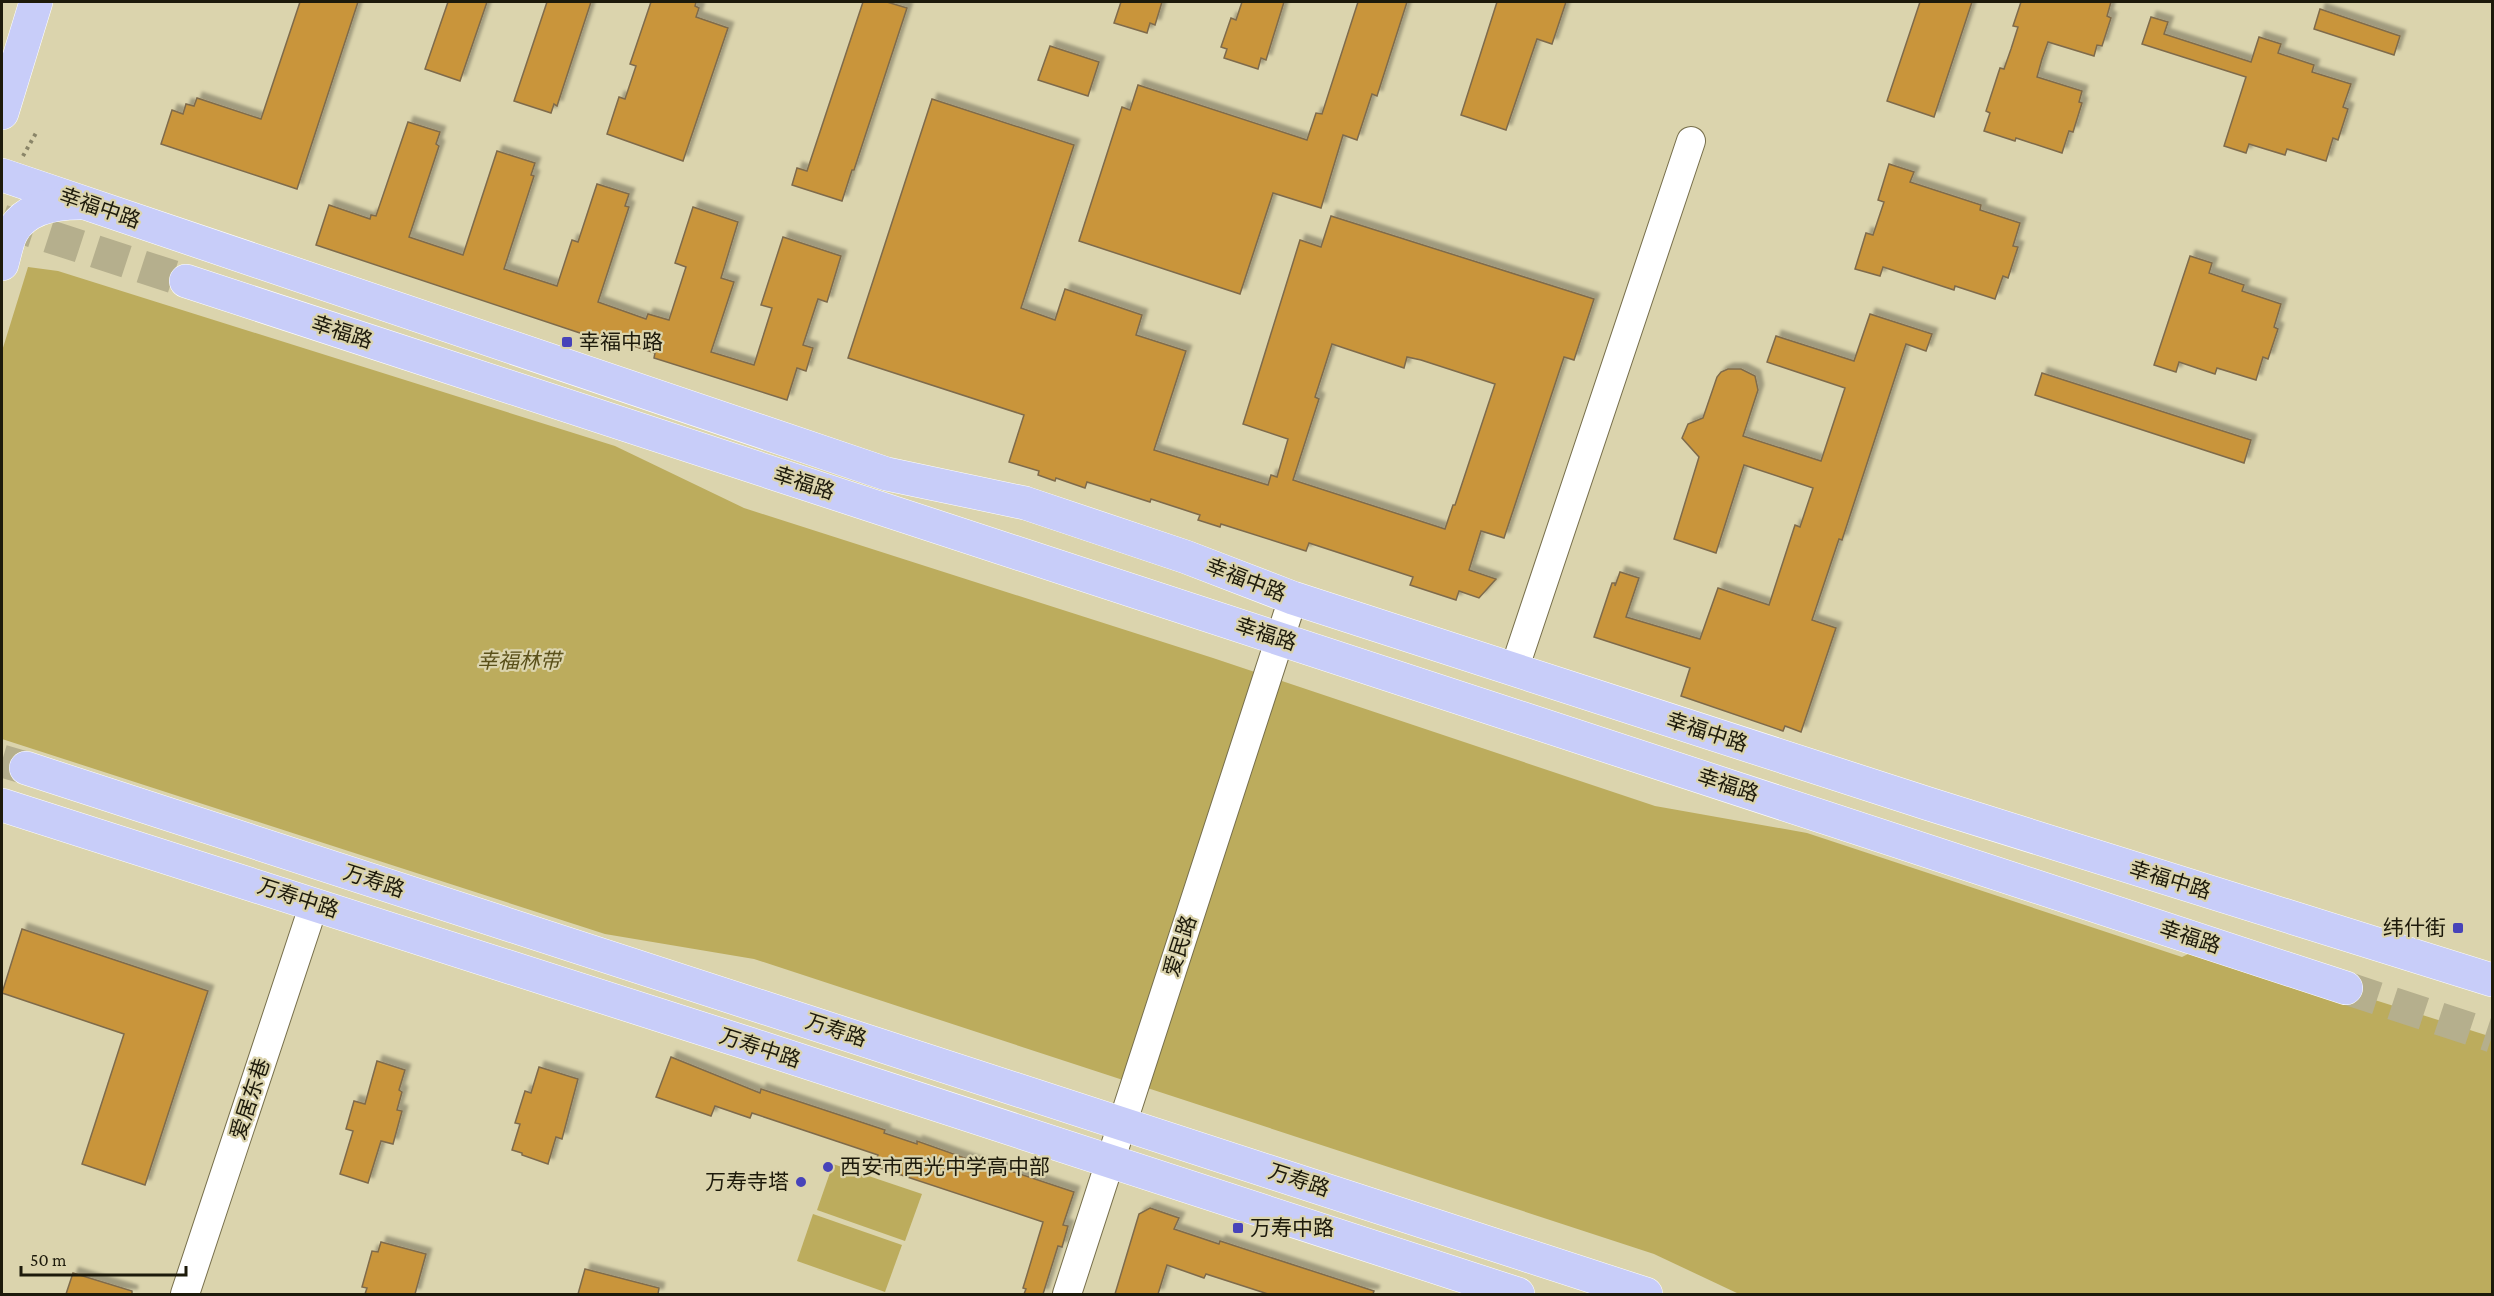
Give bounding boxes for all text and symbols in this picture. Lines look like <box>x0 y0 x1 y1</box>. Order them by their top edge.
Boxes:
street label: 幸福中路 <box>56 183 144 233</box>
street label: 幸福路 <box>308 311 376 353</box>
place label: 幸福中路 <box>579 330 663 354</box>
marker: 幸福中路 <box>560 335 574 349</box>
street label: 幸福路 <box>770 462 838 504</box>
street label: 幸福中路 <box>1202 554 1290 606</box>
street label: 幸福路 <box>1232 613 1300 655</box>
park label: 幸福林带 <box>477 649 564 673</box>
street label: 幸福中路 <box>1663 708 1751 756</box>
street label: 幸福路 <box>1694 764 1762 806</box>
street label: 幸福中路 <box>2126 856 2214 904</box>
street label: 万寿路 <box>340 860 408 902</box>
street label: 万寿中路 <box>254 874 342 922</box>
street label: 爱民路 <box>1159 912 1201 980</box>
street label: 幸福路 <box>2156 916 2224 958</box>
place label: 纬什街 <box>2383 916 2446 940</box>
marker: 纬什街 <box>2451 921 2465 935</box>
street label: 万寿路 <box>802 1009 870 1051</box>
street label: 万寿中路 <box>716 1024 804 1072</box>
street label: 爱居东巷 <box>226 1055 274 1143</box>
place label: 西安市西光中学高中部 <box>840 1155 1050 1179</box>
street label: 万寿路 <box>1265 1159 1333 1201</box>
marker: 西安市西光中学高中部 <box>821 1160 835 1174</box>
place label: 万寿寺塔 <box>705 1170 789 1194</box>
marker: 万寿寺塔 <box>794 1175 808 1189</box>
place label: 万寿中路 <box>1250 1216 1334 1240</box>
marker: 万寿中路 <box>1231 1221 1245 1235</box>
scale bar <box>21 1239 186 1277</box>
text: 50 m <box>30 1250 67 1270</box>

